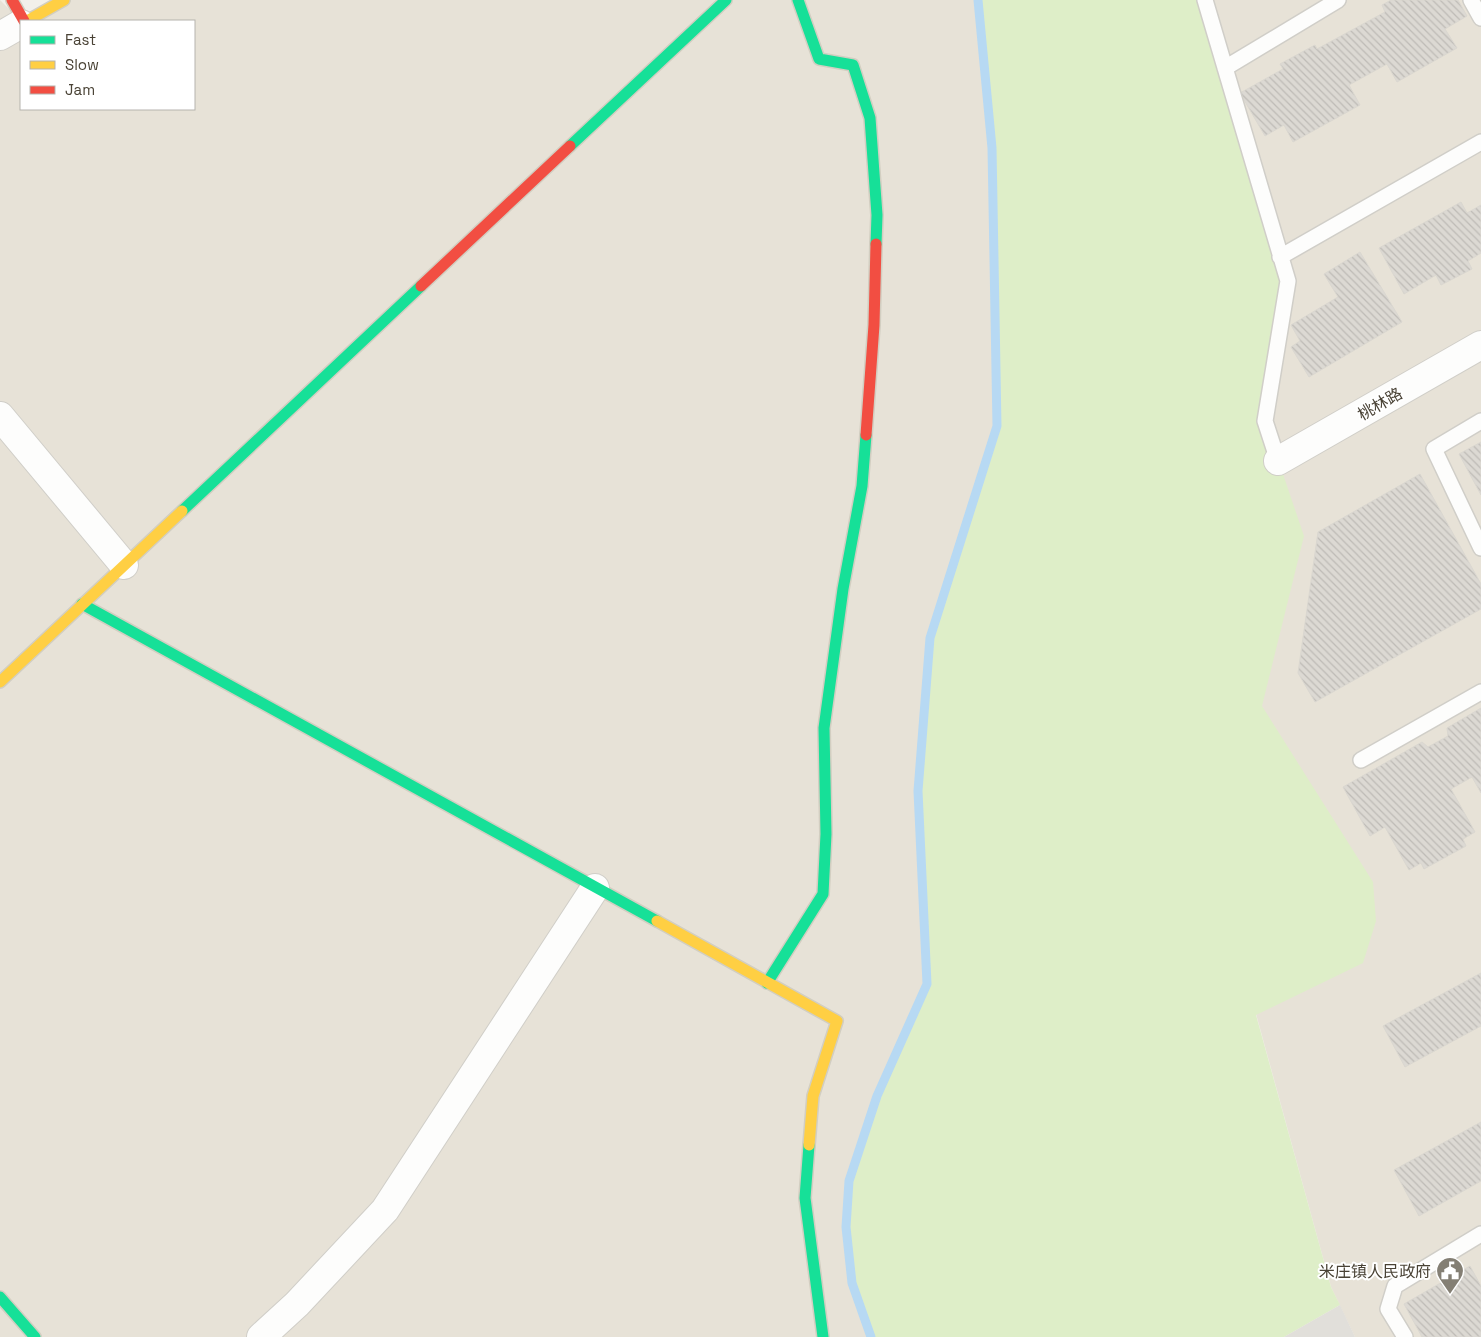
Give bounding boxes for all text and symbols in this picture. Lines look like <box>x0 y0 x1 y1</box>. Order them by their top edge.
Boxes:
legend <box>20 20 195 110</box>
text: Fast <box>65 30 96 49</box>
text: Slow <box>65 55 99 74</box>
text: Jam <box>65 80 95 99</box>
street label: 桃林路 <box>1354 383 1406 425</box>
public building icon: 米庄镇人民政府 <box>1435 1256 1465 1295</box>
place label: 米庄镇人民政府 <box>1319 1261 1431 1282</box>

